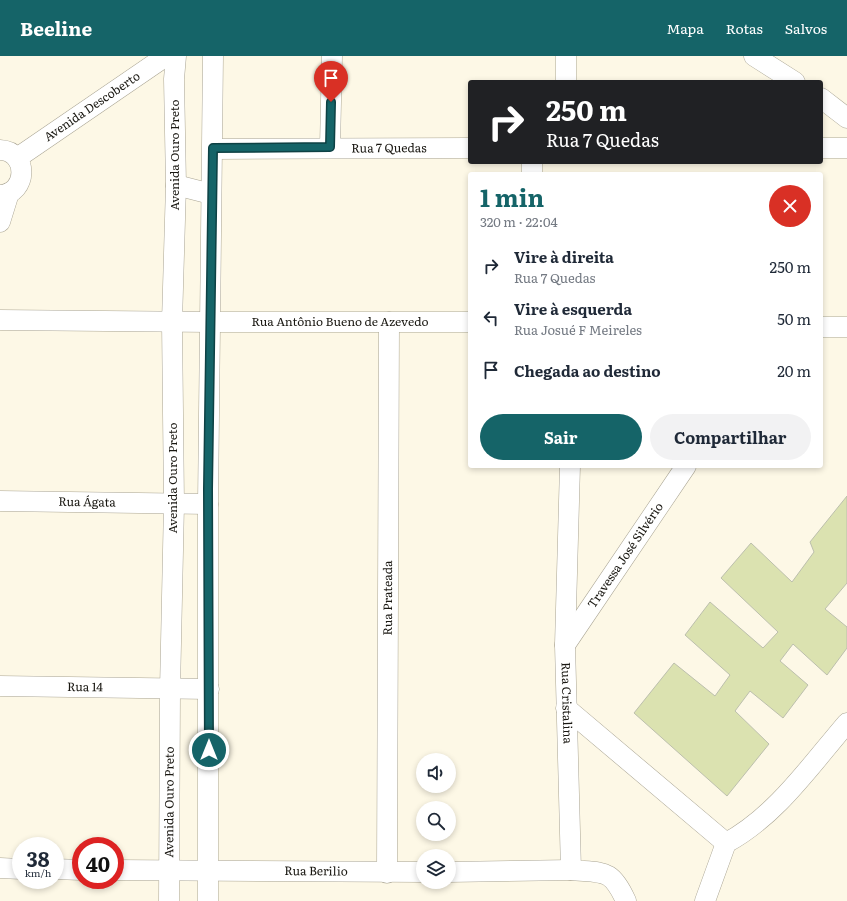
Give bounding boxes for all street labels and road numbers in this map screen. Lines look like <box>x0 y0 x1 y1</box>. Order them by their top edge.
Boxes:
street label: Avenida Descoberto <box>40 66 143 145</box>
street label: Avenida Ouro Preto <box>165 99 183 211</box>
street label: Rua 7 Quedas <box>351 138 427 156</box>
street label: Rua Antônio Bueno de Azevedo <box>252 312 428 330</box>
street label: Avenida Ouro Preto <box>163 422 181 534</box>
street label: Rua Ágata <box>58 492 116 511</box>
street label: Travessa José Silvério <box>582 498 667 612</box>
street label: Rua Prateada <box>378 560 396 636</box>
street label: Rua Cristalina <box>557 662 578 744</box>
street label: Rua 14 <box>67 677 103 695</box>
street label: Avenida Ouro Preto <box>159 746 178 858</box>
street label: Rua Berilio <box>284 861 348 880</box>

